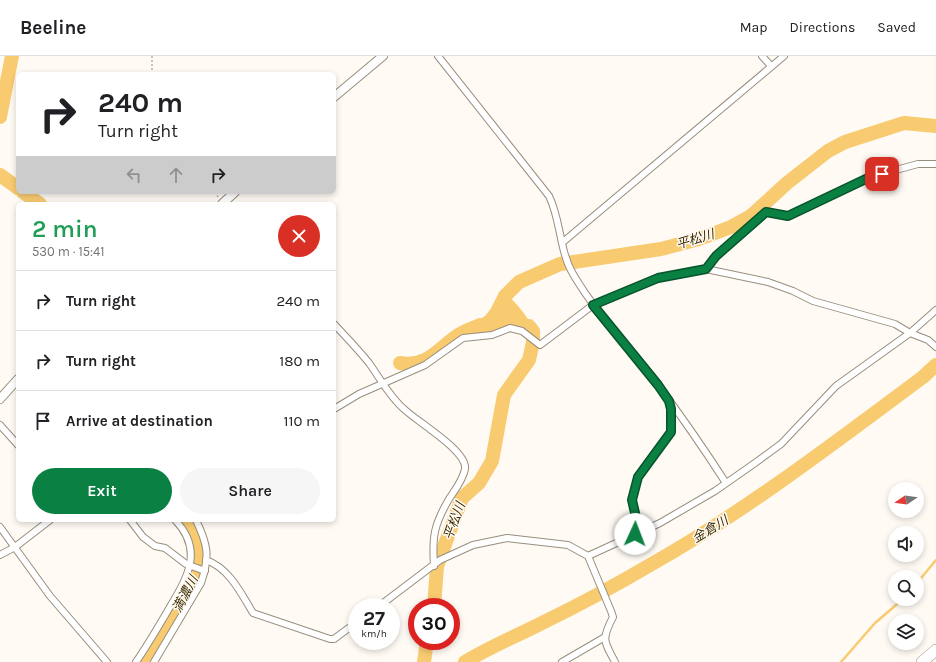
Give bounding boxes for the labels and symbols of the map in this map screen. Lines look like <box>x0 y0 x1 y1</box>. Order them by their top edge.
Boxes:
pin <box>865 157 899 191</box>
water label: 平松川 <box>674 226 718 252</box>
north arrow <box>888 482 924 518</box>
water label: 平松川 <box>440 498 468 542</box>
water label: 金倉川 <box>689 512 732 545</box>
position arrow <box>614 513 656 555</box>
water label: 満濃川 <box>169 572 202 615</box>
speed limit sign: 30 <box>408 598 460 650</box>

